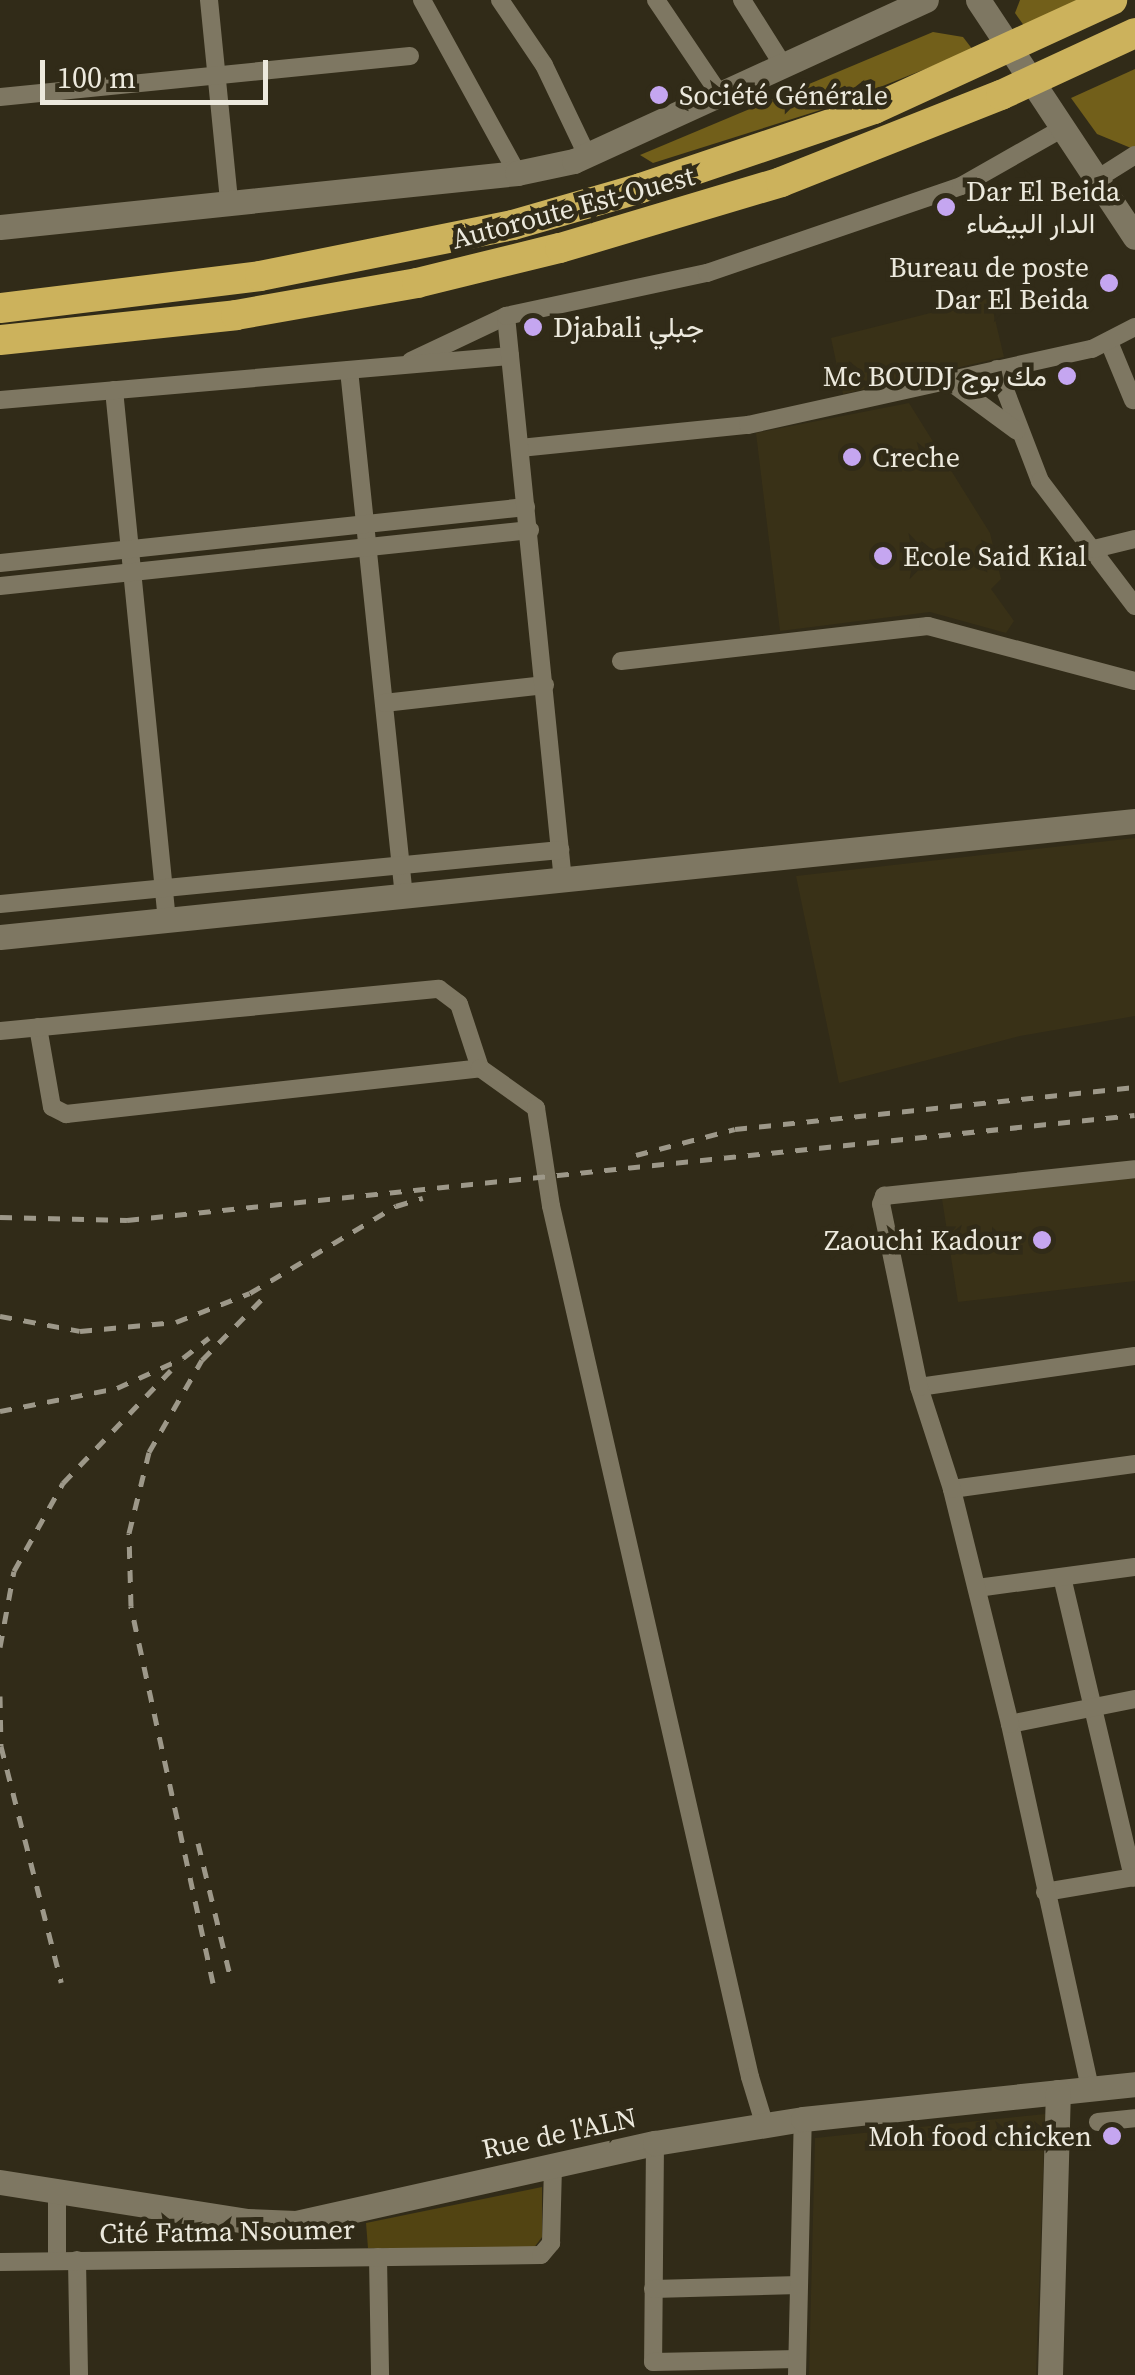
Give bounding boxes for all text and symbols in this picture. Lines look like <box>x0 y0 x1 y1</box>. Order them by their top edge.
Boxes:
scale bar <box>45 40 272 102</box>
text: 100 m <box>57 57 136 98</box>
place label: Société Générale <box>679 78 888 112</box>
marker: Société Générale <box>648 84 670 106</box>
street label: Autoroute Est-Ouest <box>448 158 698 256</box>
place label: Dar El Beida الدار البيضاء <box>966 174 1120 240</box>
marker: Dar El Beida الدار البيضاء <box>935 196 957 218</box>
place label: Bureau de poste Dar El Beida <box>889 250 1089 316</box>
marker: Bureau de poste Dar El Beida <box>1098 272 1120 294</box>
place label: Djabali جبلي <box>553 310 704 344</box>
marker: Djabali جبلي <box>522 316 544 338</box>
place label: Mc BOUDJ مك بوج <box>823 359 1047 393</box>
marker: Mc BOUDJ مك بوج <box>1056 365 1078 387</box>
place label: Creche <box>872 440 960 474</box>
marker: Creche <box>841 446 863 468</box>
place label: Ecole Said Kial <box>903 539 1087 573</box>
marker: Ecole Said Kial <box>872 545 894 567</box>
place label: Zaouchi Kadour <box>824 1223 1022 1257</box>
marker: Zaouchi Kadour <box>1031 1229 1053 1251</box>
street label: Rue de l'ALN <box>479 2100 639 2166</box>
place label: Moh food chicken <box>868 2119 1092 2153</box>
marker: Moh food chicken <box>1101 2125 1123 2147</box>
street label: Cité Fatma Nsoumer <box>99 2212 355 2250</box>

